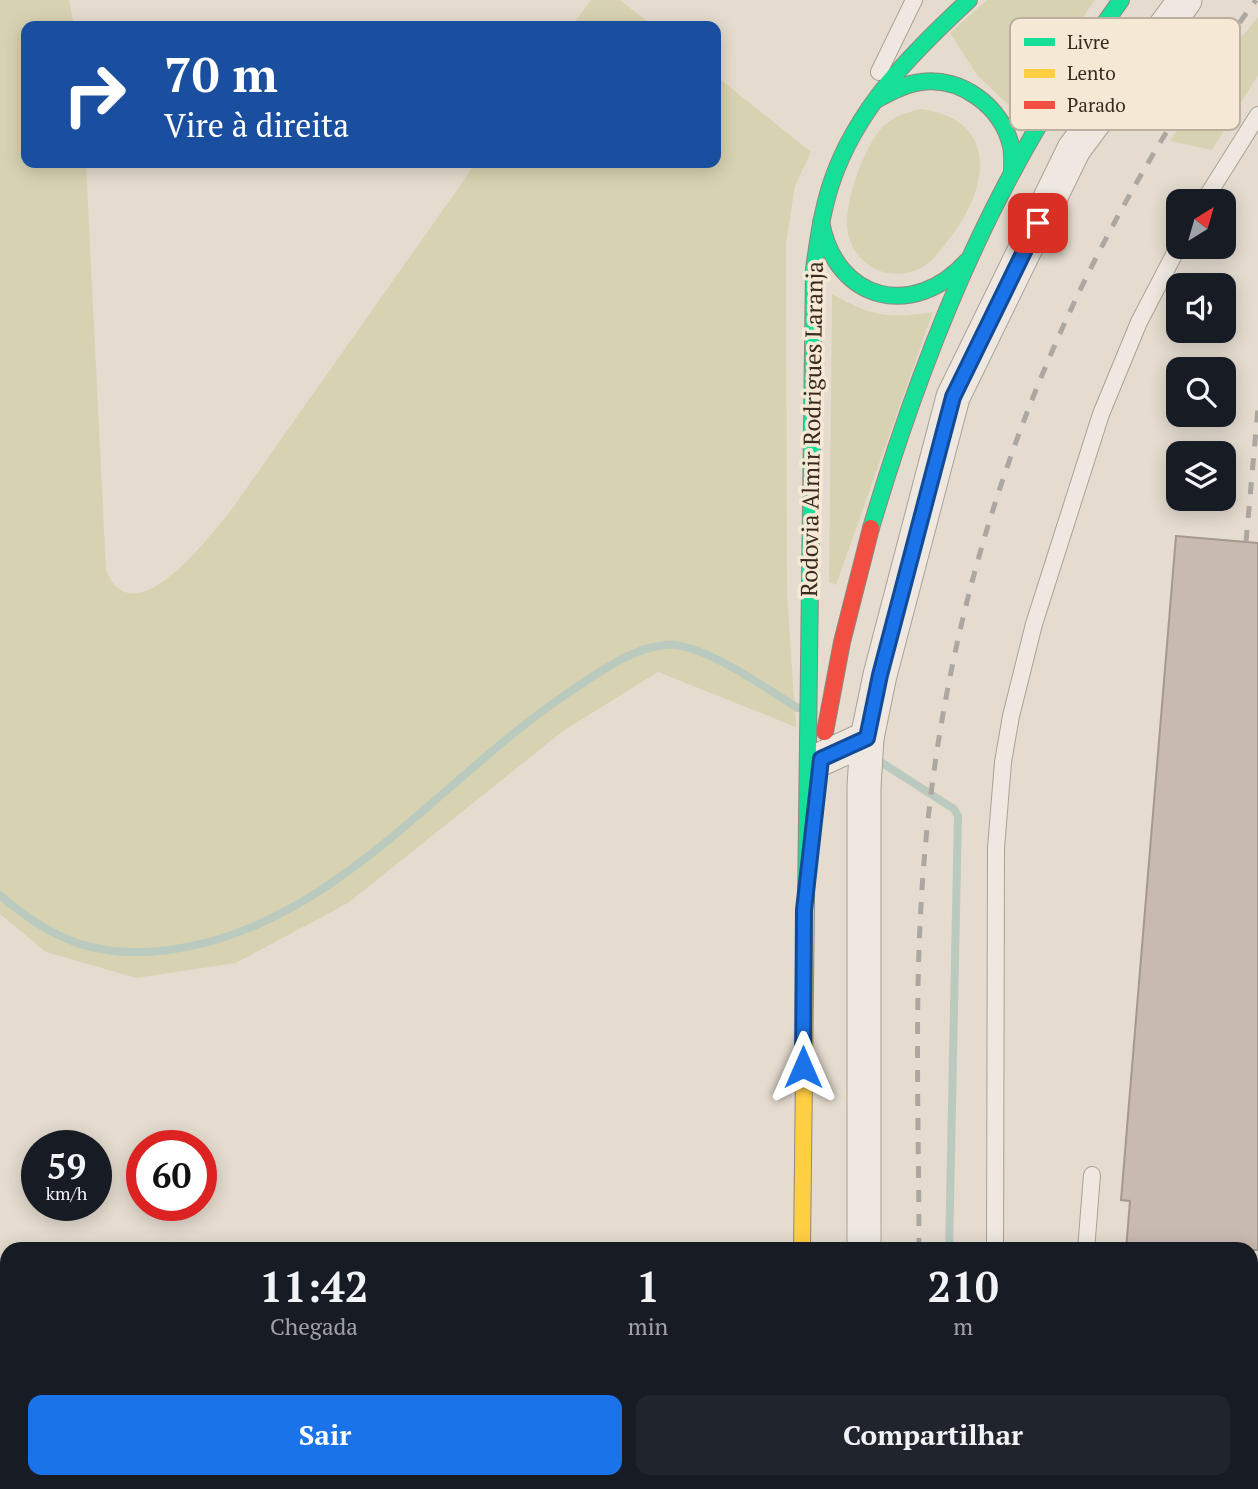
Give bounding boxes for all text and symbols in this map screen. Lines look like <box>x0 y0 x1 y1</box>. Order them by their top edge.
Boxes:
legend <box>1010 18 1240 130</box>
text: Livre <box>1067 29 1110 54</box>
text: 70 m <box>164 41 278 106</box>
icon: right <box>49 49 140 140</box>
text: Lento <box>1067 60 1116 85</box>
text: Parado <box>1067 92 1126 117</box>
text: Vire à direita <box>164 104 349 146</box>
north arrow <box>1166 189 1236 259</box>
map controls <box>1166 189 1236 511</box>
pin <box>1008 193 1068 253</box>
icon: arrive <box>1019 204 1057 242</box>
street label: Rodovia Almir Rodrigues Laranja <box>793 261 830 597</box>
button: sound <box>1166 273 1236 343</box>
button: search <box>1166 357 1236 427</box>
button: layers <box>1166 441 1236 511</box>
position arrow <box>766 1030 840 1104</box>
speed limit sign: 60 <box>126 1130 217 1221</box>
text: 59 <box>47 1143 86 1189</box>
text: km/h <box>46 1181 87 1205</box>
text: 11:42 <box>259 1258 369 1314</box>
text: 1 <box>636 1258 660 1314</box>
text: 210 <box>928 1258 999 1314</box>
text: Chegada <box>270 1311 358 1342</box>
text: min <box>628 1311 668 1342</box>
text: m <box>953 1311 973 1342</box>
button: Sair <box>28 1395 622 1475</box>
button: Compartilhar <box>636 1395 1230 1475</box>

